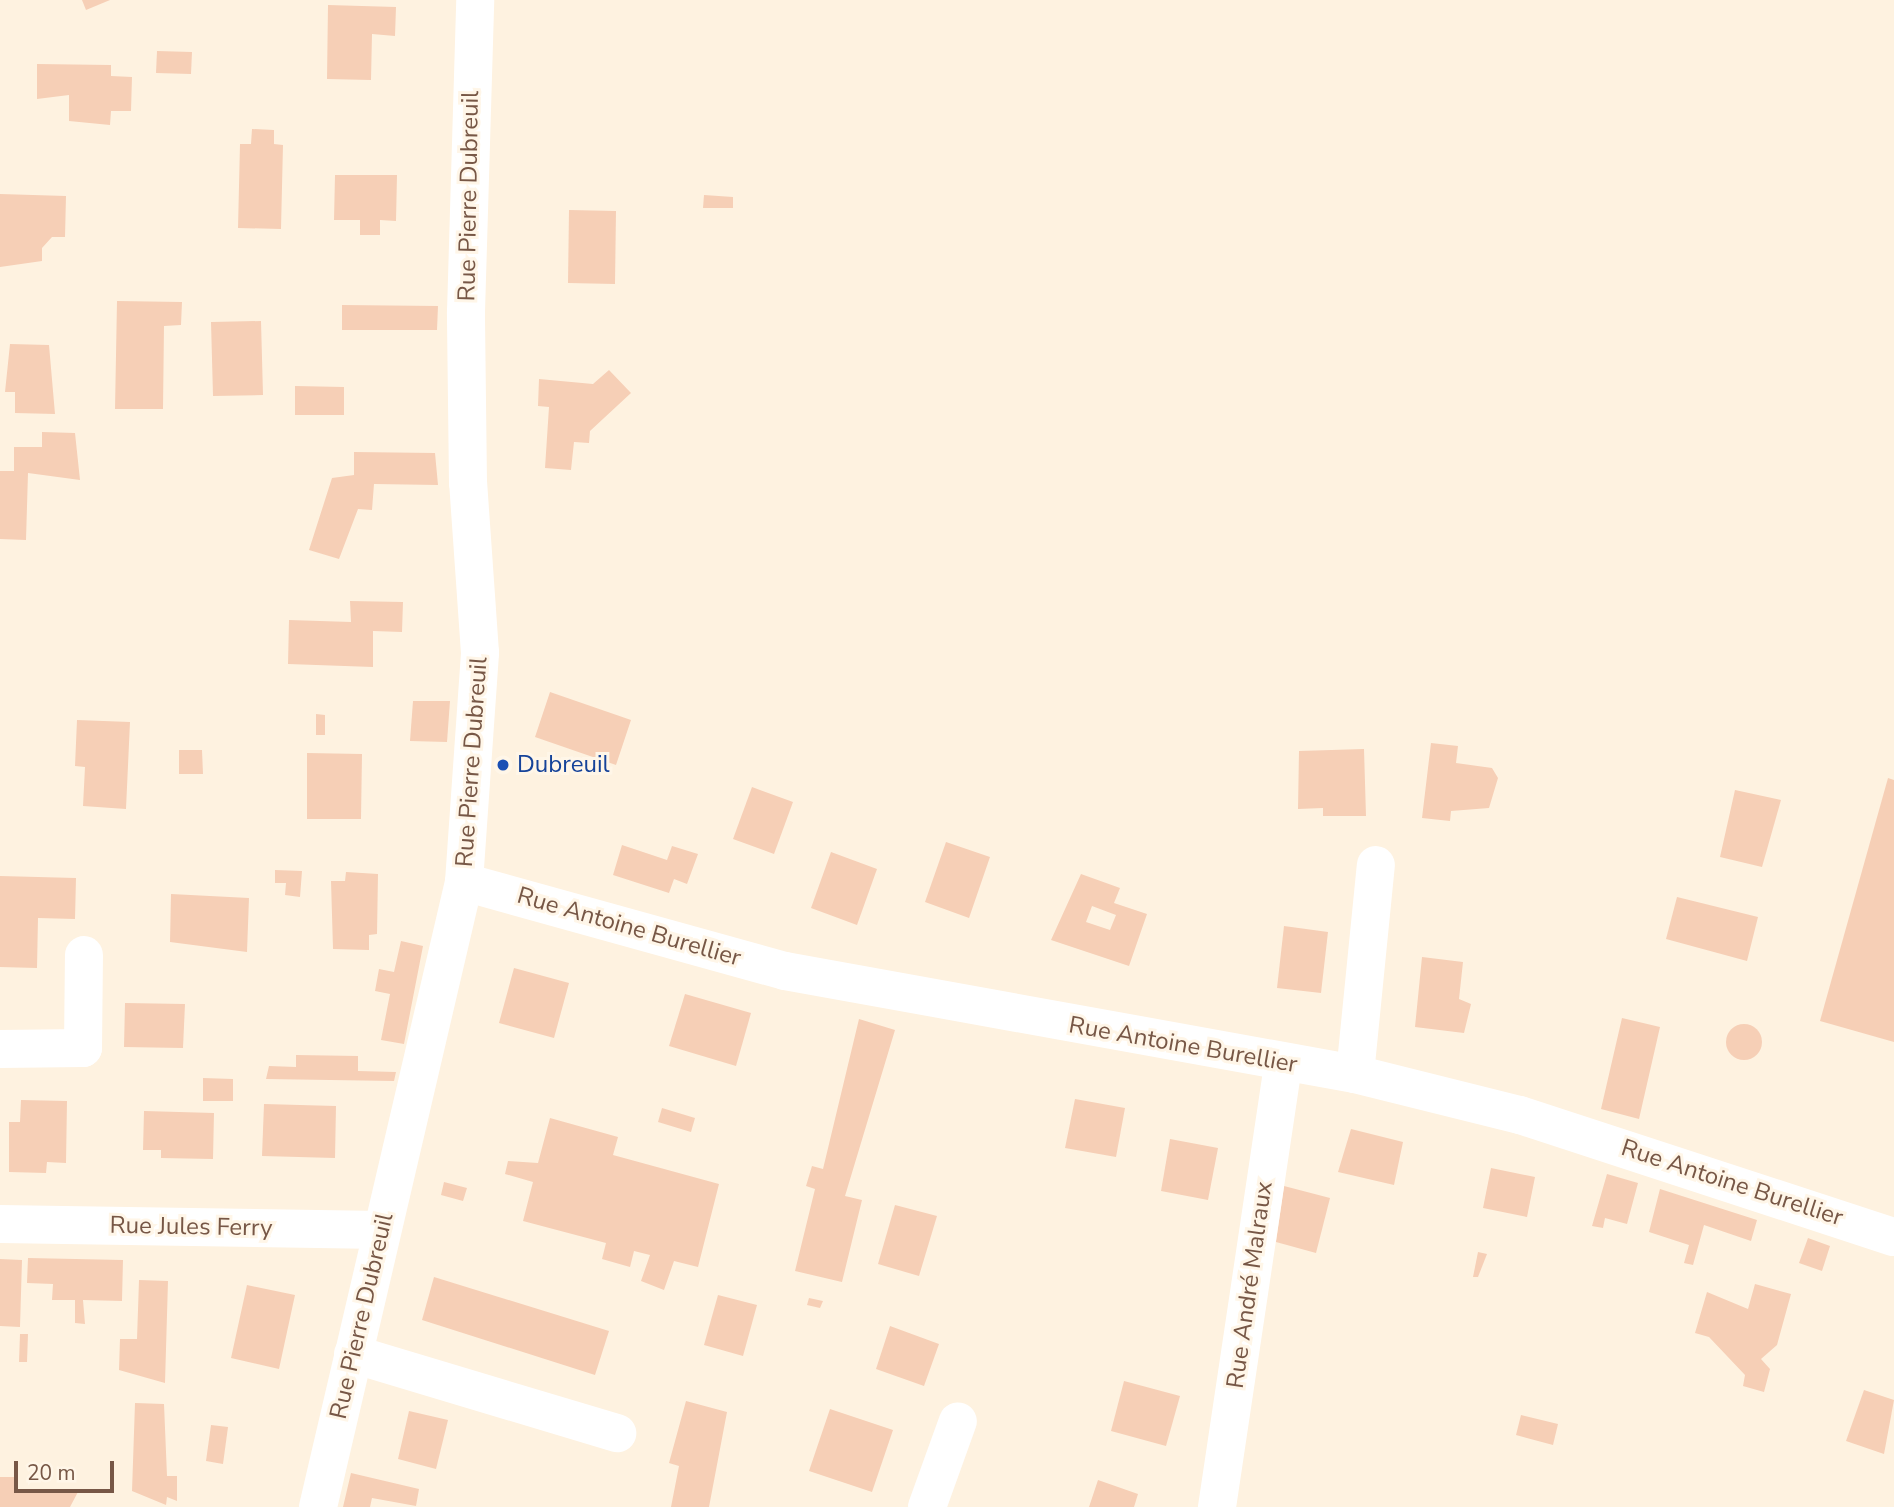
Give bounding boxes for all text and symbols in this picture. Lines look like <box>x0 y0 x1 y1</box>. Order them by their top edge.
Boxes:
street label: Rue Pierre Dubreuil <box>453 90 485 302</box>
street label: Rue Pierre Dubreuil <box>450 656 494 868</box>
place label: Dubreuil <box>517 751 610 779</box>
marker: Dubreuil <box>495 757 511 773</box>
street label: Rue Antoine Burellier <box>514 881 744 973</box>
street label: Rue Antoine Burellier <box>1067 1011 1299 1079</box>
street label: Rue Antoine Burellier <box>1618 1134 1846 1232</box>
street label: Rue André Malraux <box>1221 1180 1279 1390</box>
street label: Rue Pierre Dubreuil <box>324 1210 400 1422</box>
street label: Rue Jules Ferry <box>109 1211 273 1243</box>
scale bar <box>18 1448 117 1492</box>
text: 20 m <box>27 1459 76 1487</box>

